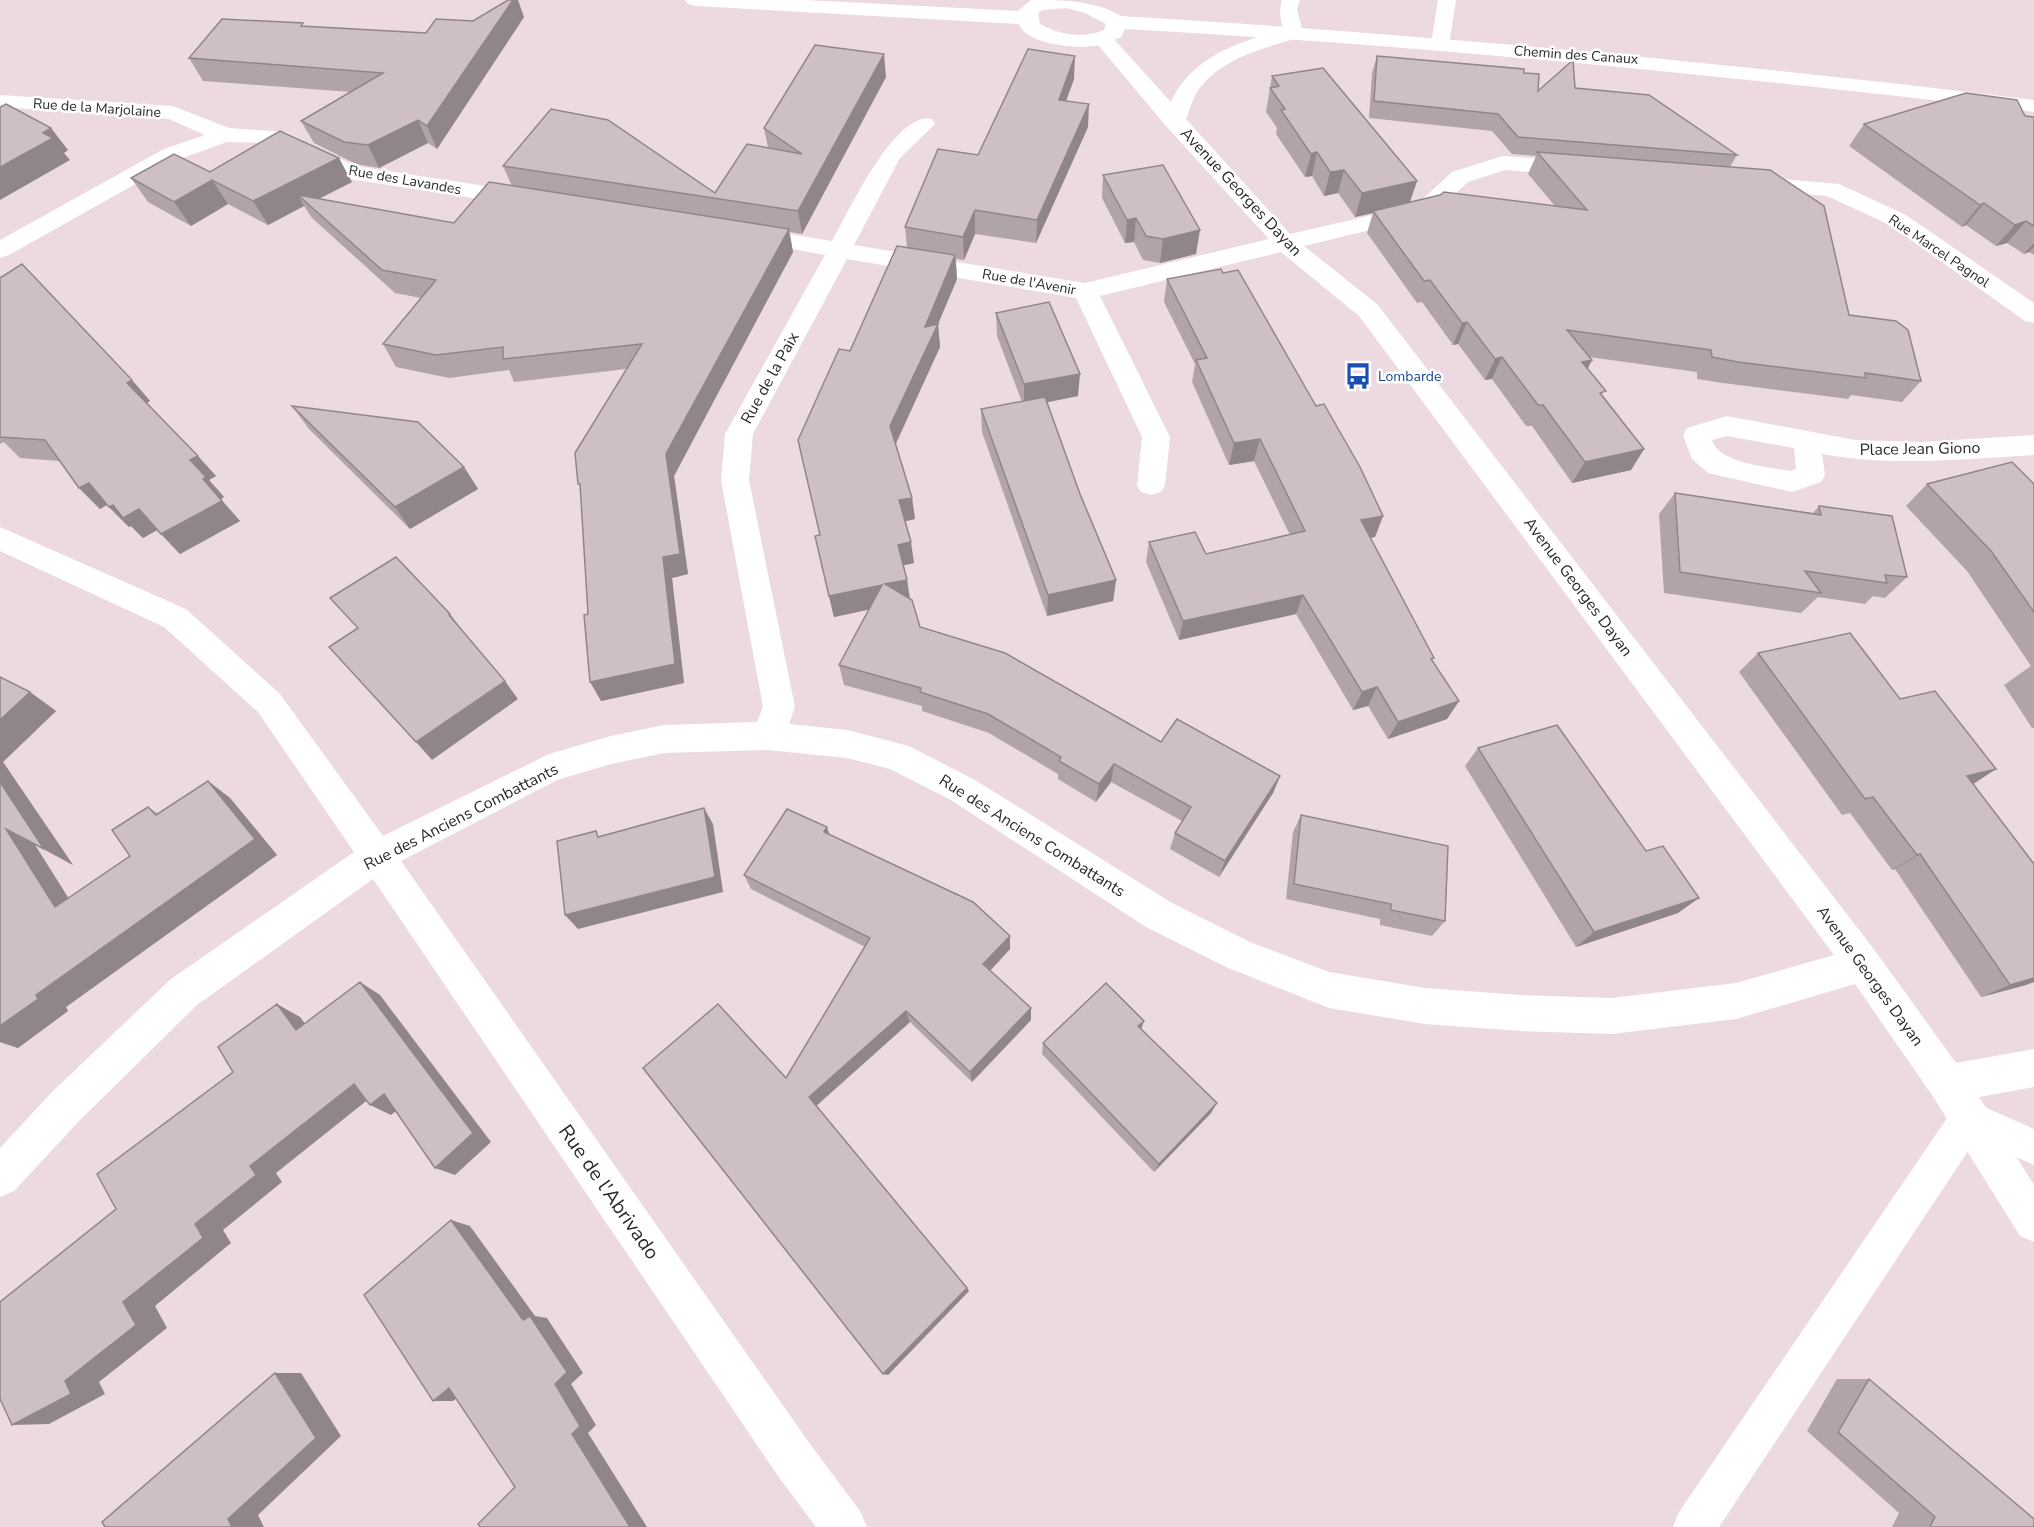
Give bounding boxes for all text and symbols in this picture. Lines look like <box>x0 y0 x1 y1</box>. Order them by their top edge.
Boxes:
street label: Chemin des Canaux <box>1513 41 1640 69</box>
street label: Rue de la Marjolaine <box>32 94 162 122</box>
street label: Avenue Georges Dayan <box>1175 123 1307 261</box>
street label: Rue des Lavandes <box>347 161 463 199</box>
street label: Rue Marcel Pagnol <box>1885 210 1994 292</box>
street label: Rue de l'Avenir <box>981 264 1077 300</box>
street label: Rue de la Paix <box>736 328 805 428</box>
bus stop icon: Lombarde <box>1343 361 1373 391</box>
place label: Lombarde <box>1378 367 1441 386</box>
street label: Place Jean Giono <box>1859 437 1981 461</box>
street label: Avenue Georges Dayan <box>1518 513 1638 661</box>
street label: Rue des Anciens Combattants <box>360 758 562 876</box>
street label: Rue des Anciens Combattants <box>935 770 1129 902</box>
street label: Avenue Georges Dayan <box>1811 901 1929 1051</box>
street label: Rue de l'Abrivado <box>552 1119 666 1265</box>

